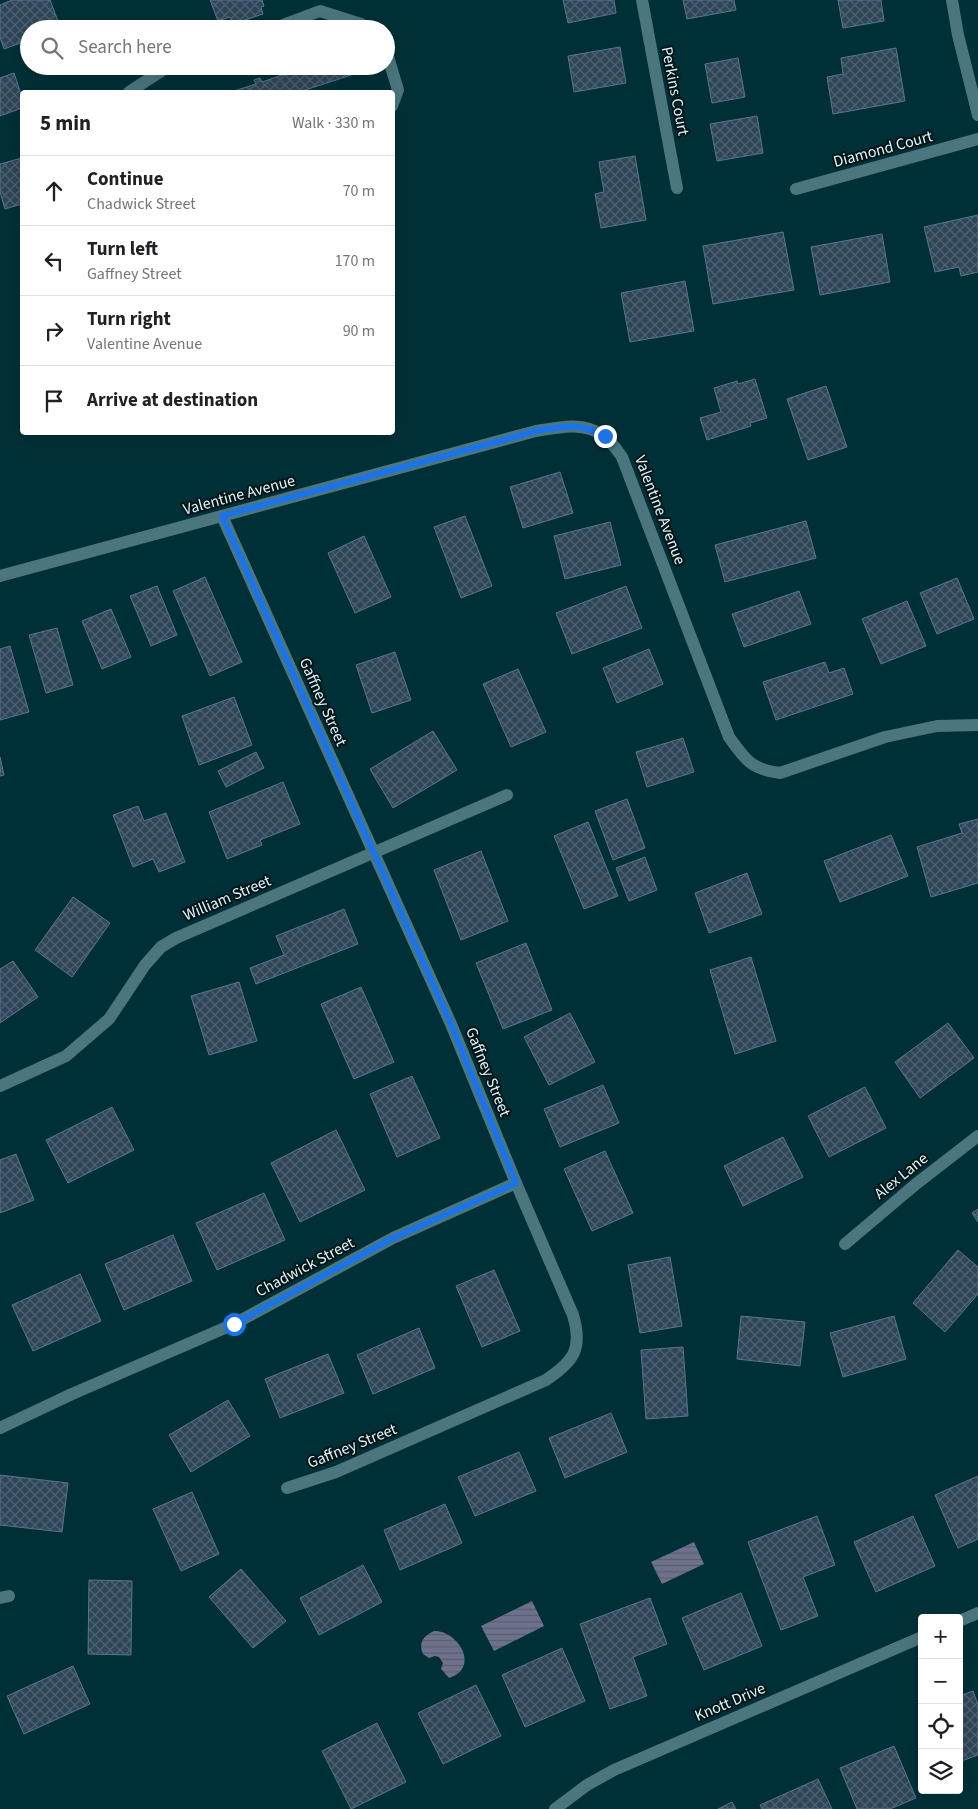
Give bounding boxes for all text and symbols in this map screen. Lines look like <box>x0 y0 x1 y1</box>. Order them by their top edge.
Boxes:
search box <box>20 20 395 75</box>
icon: search <box>38 34 66 62</box>
text: Search here <box>78 34 172 61</box>
street label: Perkins Court <box>656 45 695 138</box>
text: 5 min <box>40 108 91 138</box>
text: Walk · 330 m <box>292 112 375 134</box>
street label: Diamond Court <box>831 125 936 173</box>
text: Continue <box>87 166 164 193</box>
icon: ahead <box>40 177 68 205</box>
text: 70 m <box>343 180 375 202</box>
text: Chadwick Street <box>87 193 196 215</box>
text: Turn left <box>87 236 158 263</box>
icon: left <box>40 247 68 275</box>
text: 170 m <box>335 250 375 272</box>
text: Gaffney Street <box>87 263 182 285</box>
text: Turn right <box>87 306 171 333</box>
icon: right <box>40 317 68 345</box>
text: 90 m <box>343 320 375 342</box>
text: Valentine Avenue <box>87 333 202 355</box>
icon: arrive <box>40 387 68 415</box>
text: Arrive at destination <box>87 387 258 414</box>
route end <box>594 425 617 448</box>
street label: Valentine Avenue <box>629 452 691 568</box>
street label: Valentine Avenue <box>180 469 298 521</box>
street label: Gaffney Street <box>294 654 353 750</box>
street label: William Street <box>180 869 275 926</box>
street label: Gaffney Street <box>460 1024 516 1121</box>
street label: Alex Lane <box>869 1147 933 1205</box>
street label: Chadwick Street <box>252 1231 359 1302</box>
route start <box>223 1313 246 1336</box>
street label: Gaffney Street <box>304 1418 401 1474</box>
map controls <box>918 1614 963 1794</box>
button: + <box>918 1614 963 1659</box>
button: − <box>918 1659 963 1704</box>
street label: Knott Drive <box>691 1677 769 1727</box>
button: locate <box>918 1704 963 1749</box>
button: layers <box>918 1749 963 1794</box>

